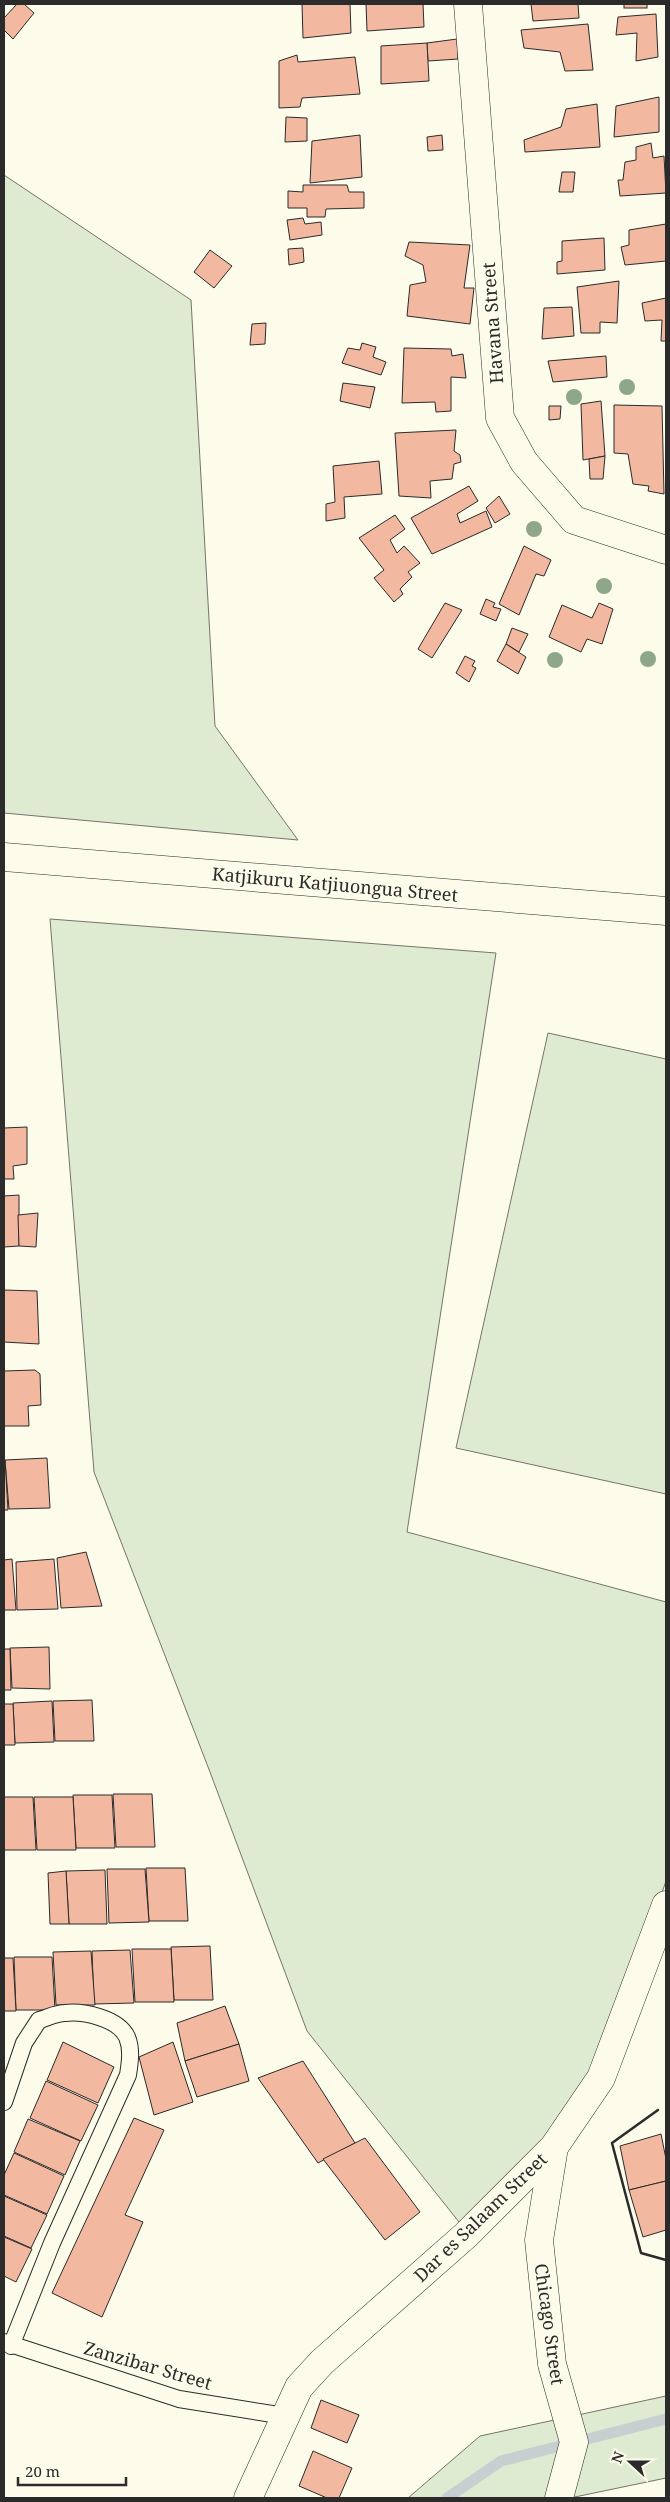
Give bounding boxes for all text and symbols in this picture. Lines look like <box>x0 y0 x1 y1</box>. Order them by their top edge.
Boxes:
street label: Havana Street <box>476 262 508 384</box>
street label: Katjikuru Katjiuongua Street <box>211 861 459 907</box>
street label: Dar es Salaam Street <box>408 2147 552 2287</box>
street label: Chicago Street <box>530 2262 570 2386</box>
street label: Zanzibar Street <box>81 2335 215 2395</box>
north arrow <box>605 2437 655 2487</box>
text: N <box>607 2449 628 2466</box>
scale bar <box>18 2454 125 2486</box>
text: 20 m <box>25 2461 60 2481</box>

